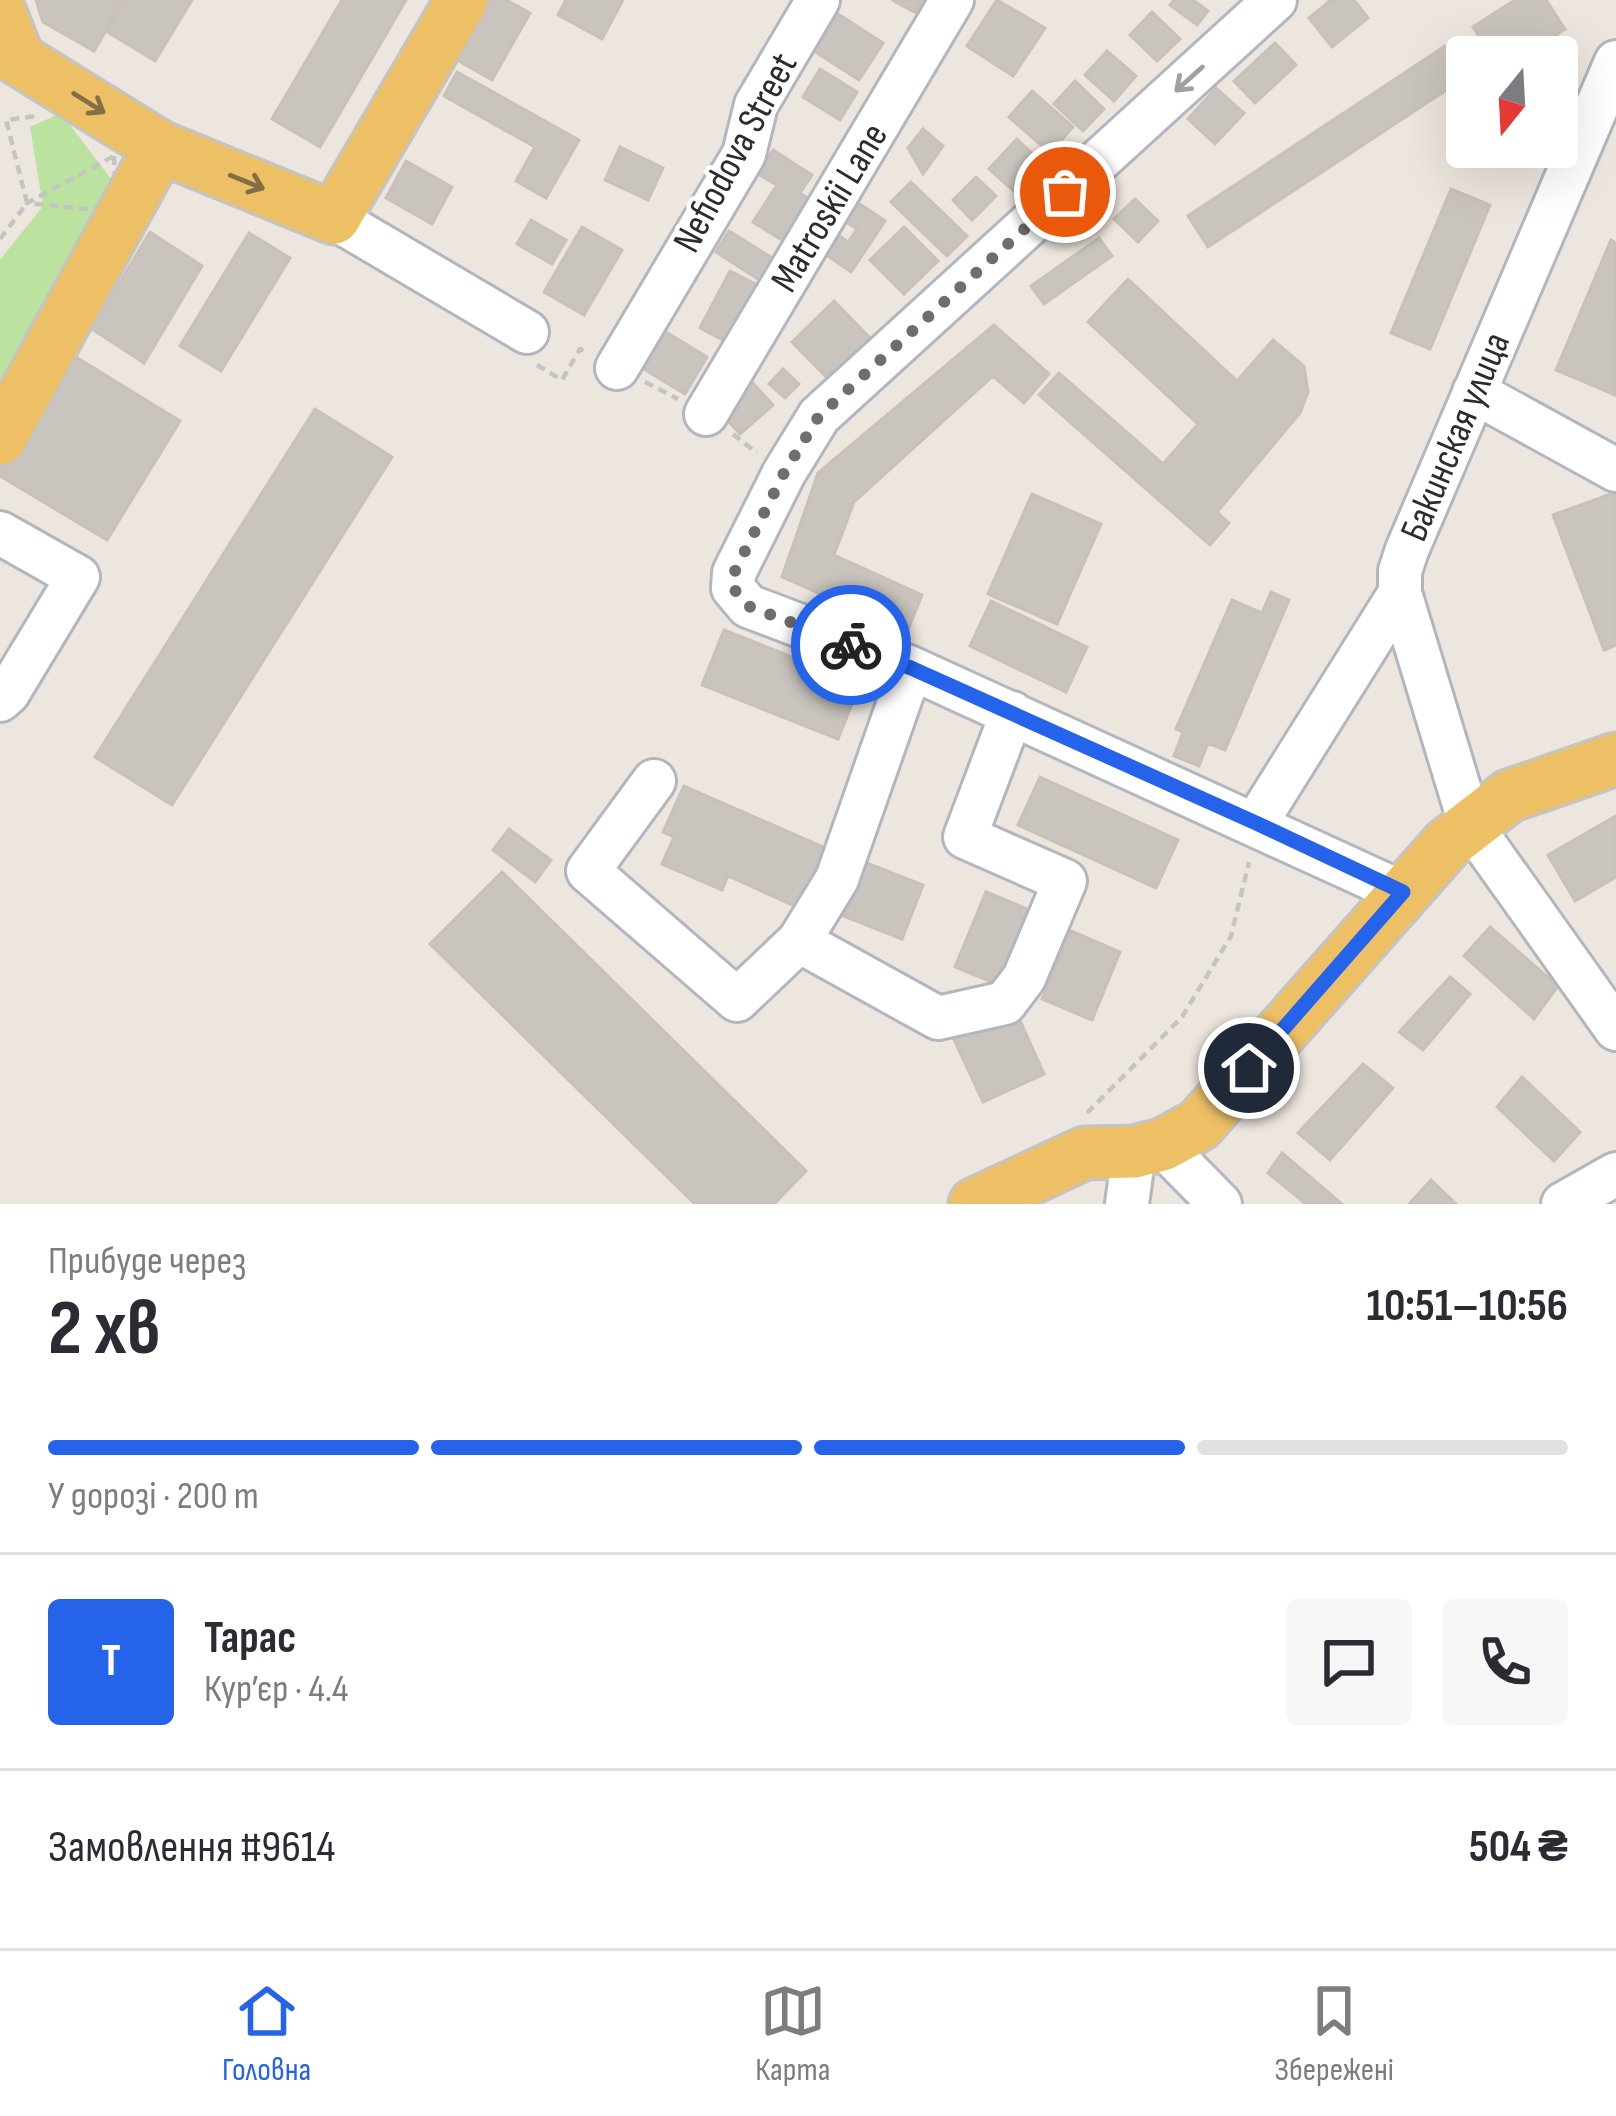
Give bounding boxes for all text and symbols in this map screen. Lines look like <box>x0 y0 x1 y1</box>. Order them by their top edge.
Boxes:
north arrow <box>1446 36 1578 168</box>
map controls <box>1446 36 1578 168</box>
street label: Nefiodova Street <box>664 45 808 261</box>
one-way arrow <box>1174 65 1204 92</box>
one-way arrow <box>71 91 105 115</box>
street label: Matroskii Lane <box>761 115 899 301</box>
pin <box>1014 141 1116 243</box>
icon: bag <box>1032 159 1098 225</box>
one-way arrow <box>228 173 265 194</box>
street label: Бакинская улица <box>1391 326 1521 548</box>
courier <box>791 585 911 705</box>
icon: bike <box>818 612 884 678</box>
pin <box>1198 1017 1300 1119</box>
icon: home <box>1216 1035 1282 1101</box>
text: Прибуде через <box>48 1238 246 1285</box>
text: 10:51–10:56 <box>1366 1279 1568 1334</box>
text: 2 хв <box>48 1283 161 1376</box>
text: У дорозі · 200 m <box>48 1473 259 1520</box>
button: chat <box>1286 1599 1412 1725</box>
button: phone <box>1442 1599 1568 1725</box>
text: Тарас <box>204 1611 296 1666</box>
text: Т <box>101 1634 121 1689</box>
text: Кур’єр · 4.4 <box>204 1666 348 1713</box>
text: Замовлення #9614 <box>48 1820 335 1875</box>
text: 504 ₴ <box>1469 1820 1568 1875</box>
tab: Головна <box>222 1978 311 2090</box>
tab: Карта <box>755 1978 830 2090</box>
tab: Збережені <box>1275 1978 1394 2090</box>

